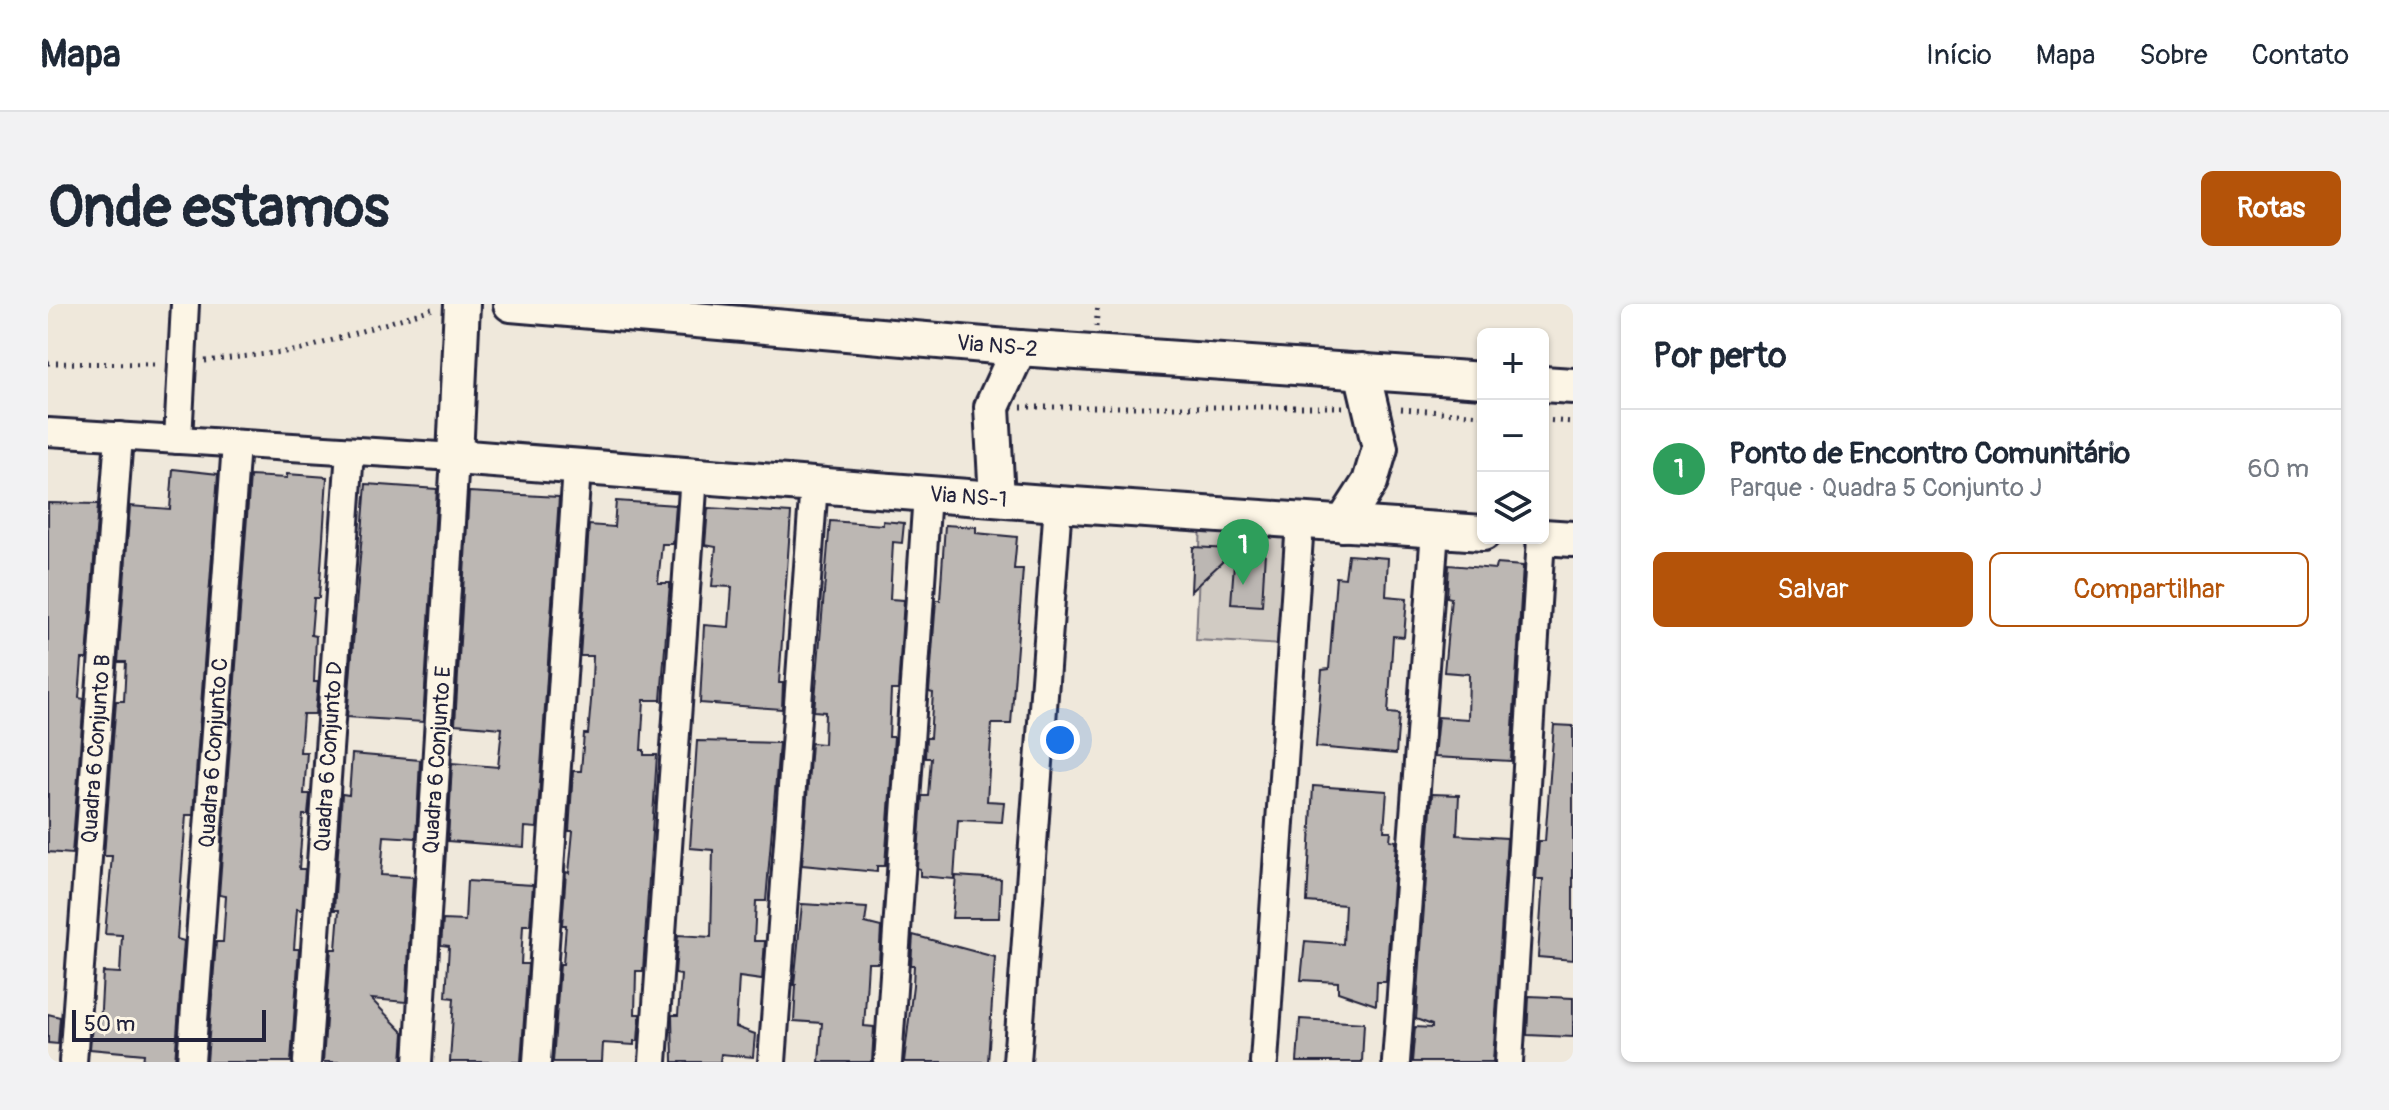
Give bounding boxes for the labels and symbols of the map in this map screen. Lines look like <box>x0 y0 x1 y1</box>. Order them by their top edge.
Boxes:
street label: Via NS-2 <box>955 329 1039 363</box>
street label: Via NS-1 <box>928 480 1008 514</box>
pin: 1 <box>1217 519 1269 585</box>
street label: Quadra 6 Conjunto B <box>75 653 117 844</box>
street label: Quadra 6 Conjunto C <box>193 657 234 849</box>
street label: Quadra 6 Conjunto D <box>308 661 349 853</box>
street label: Quadra 6 Conjunto E <box>416 665 458 855</box>
your location <box>1040 720 1080 760</box>
scale bar <box>72 1006 266 1042</box>

